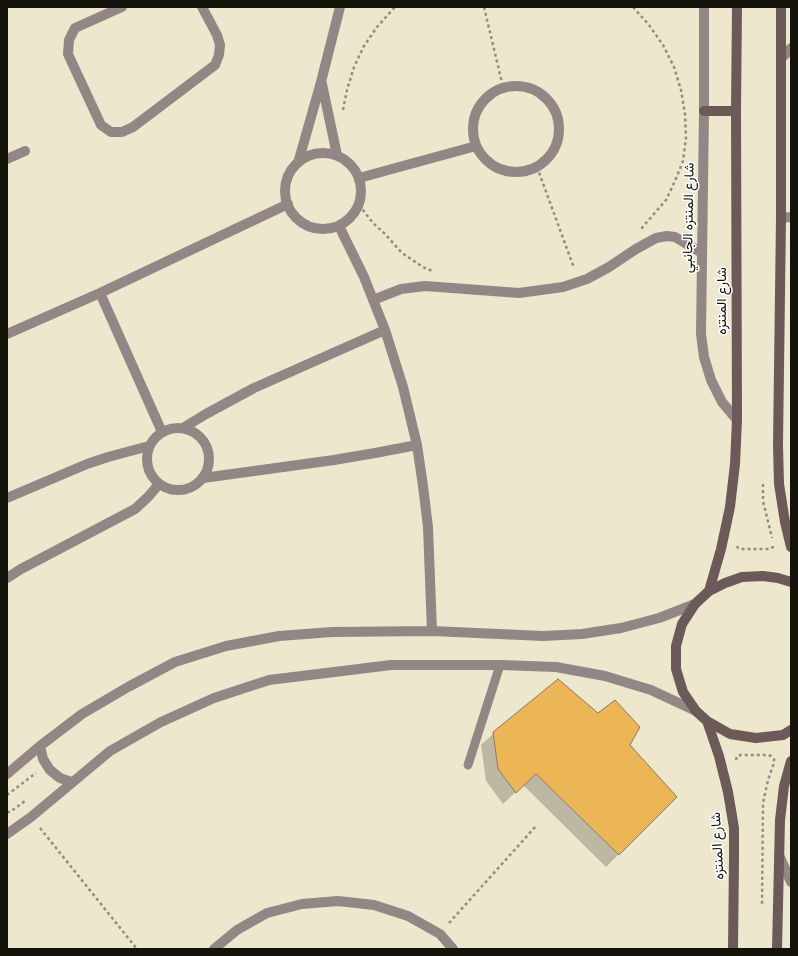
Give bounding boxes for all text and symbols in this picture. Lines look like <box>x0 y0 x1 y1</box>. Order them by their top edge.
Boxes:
street label: شارع المنتزه الجانبي <box>680 163 698 273</box>
street label: شارع المنتزه <box>714 267 730 335</box>
street label: شارع المنتزه <box>708 812 728 880</box>

